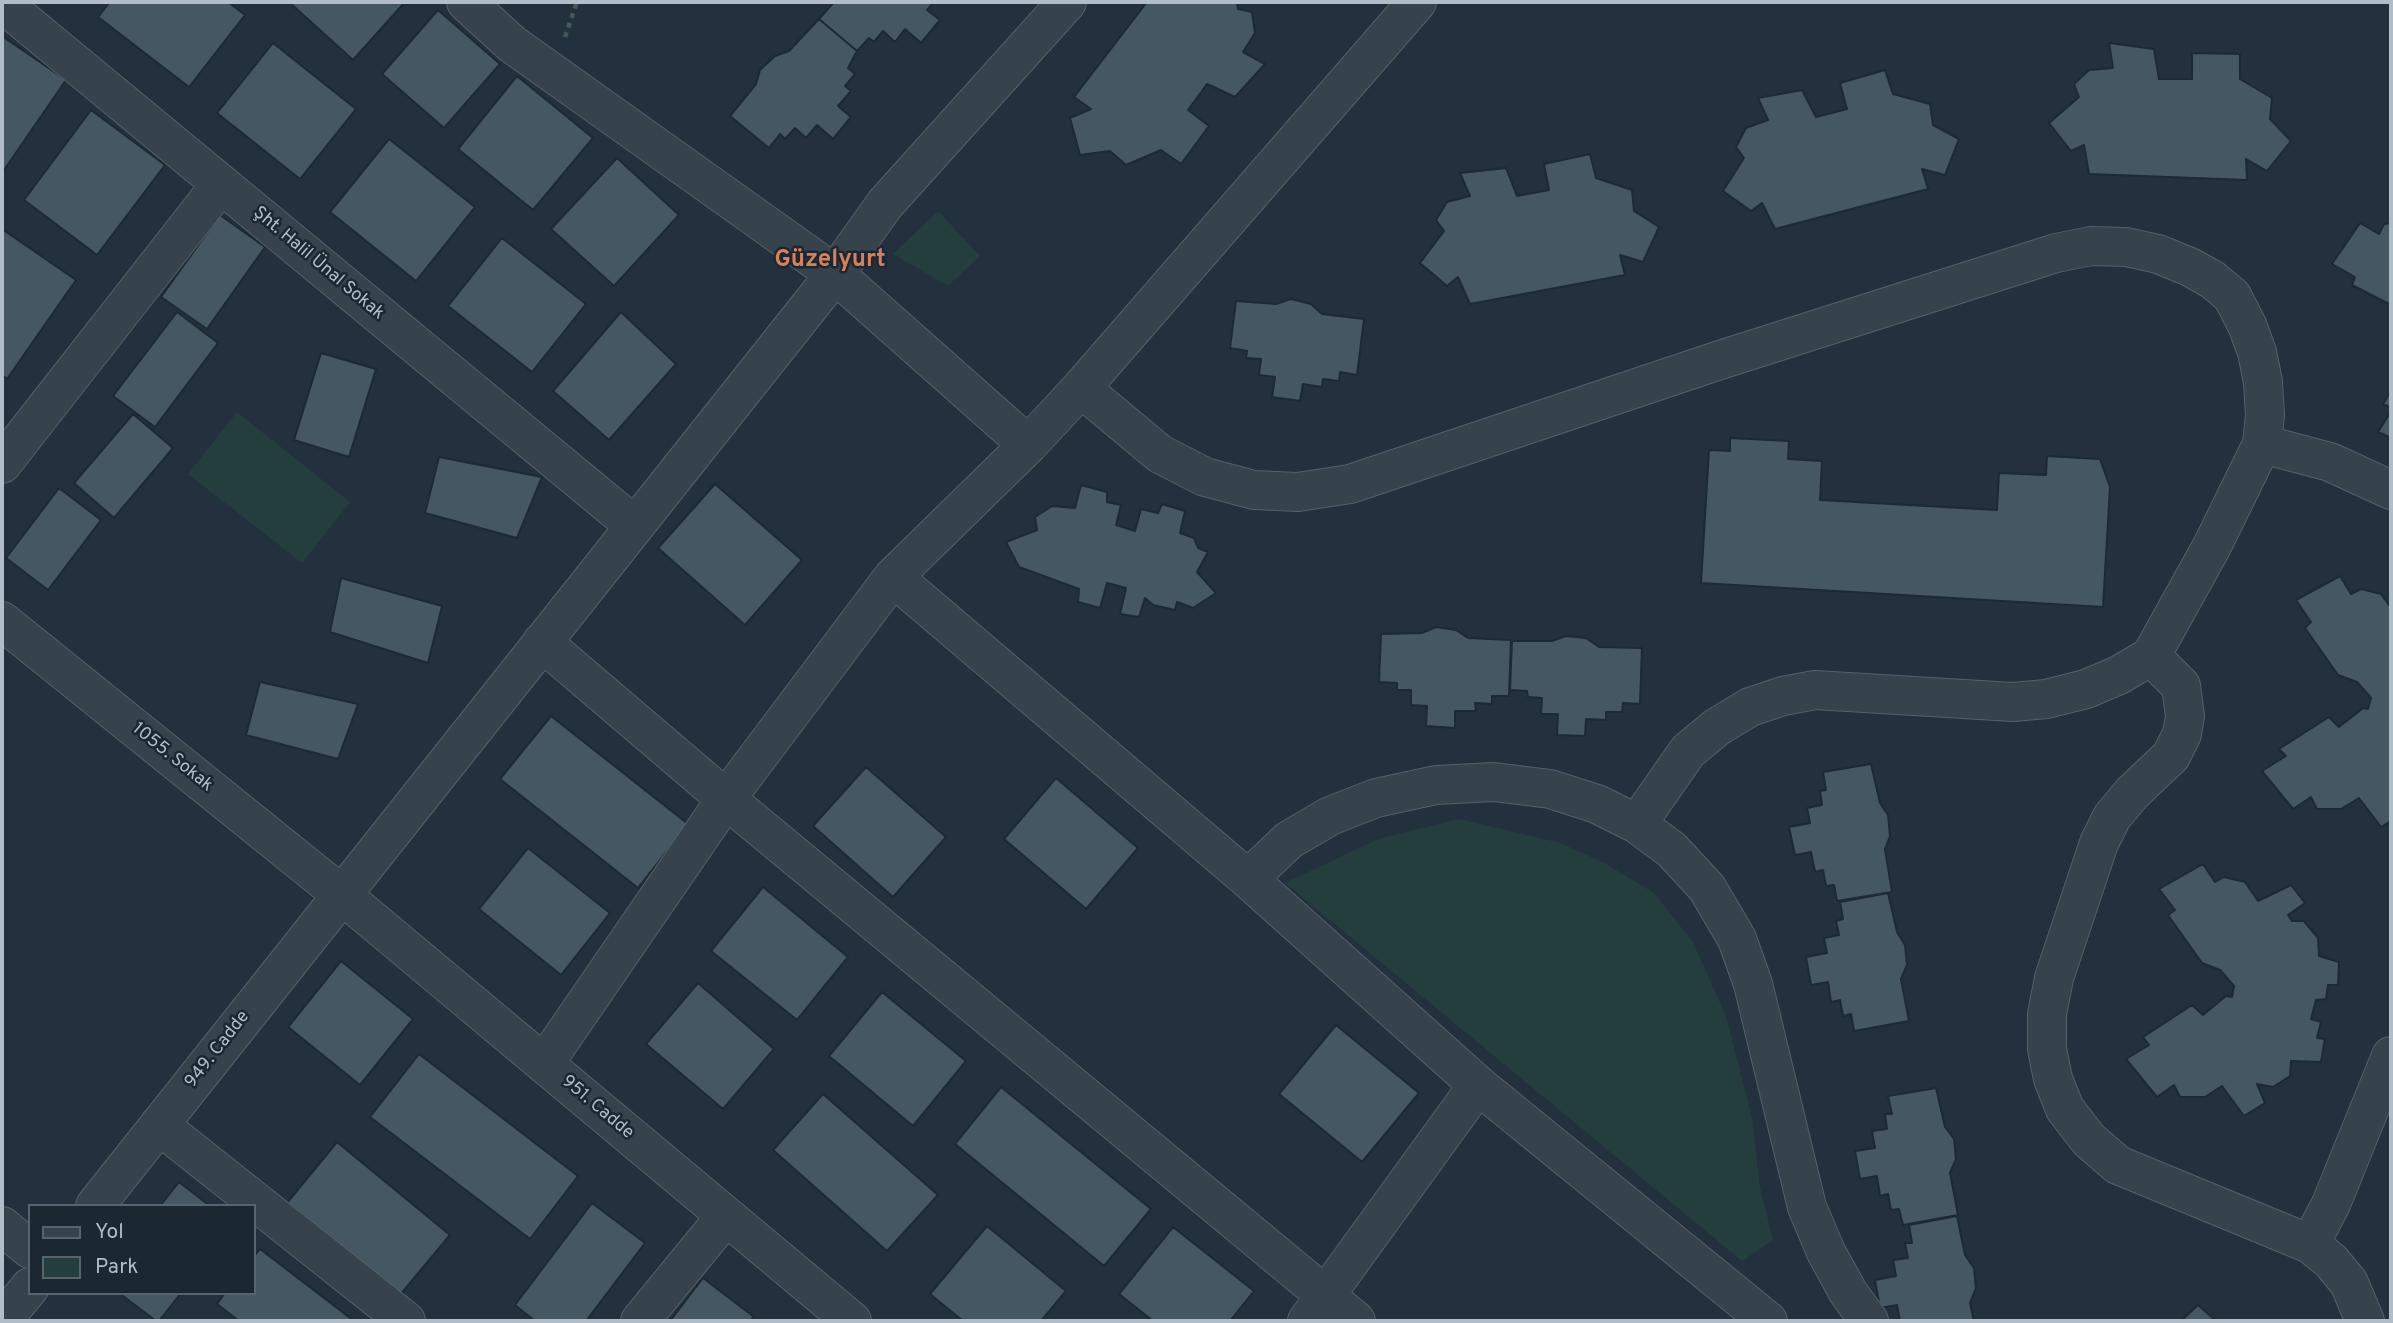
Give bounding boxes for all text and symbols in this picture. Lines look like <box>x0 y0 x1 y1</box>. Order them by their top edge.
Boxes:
street label: Şht. Halil Ünal Sokak <box>248 203 388 325</box>
district label: Güzelyurt <box>774 247 886 275</box>
street label: 1055. Sokak <box>127 719 217 797</box>
street label: 949. Cadde <box>181 1007 255 1093</box>
street label: 951. Cadde <box>556 1071 638 1145</box>
legend <box>28 1204 256 1295</box>
text: Yol <box>95 1219 124 1246</box>
text: Park <box>95 1254 138 1281</box>

